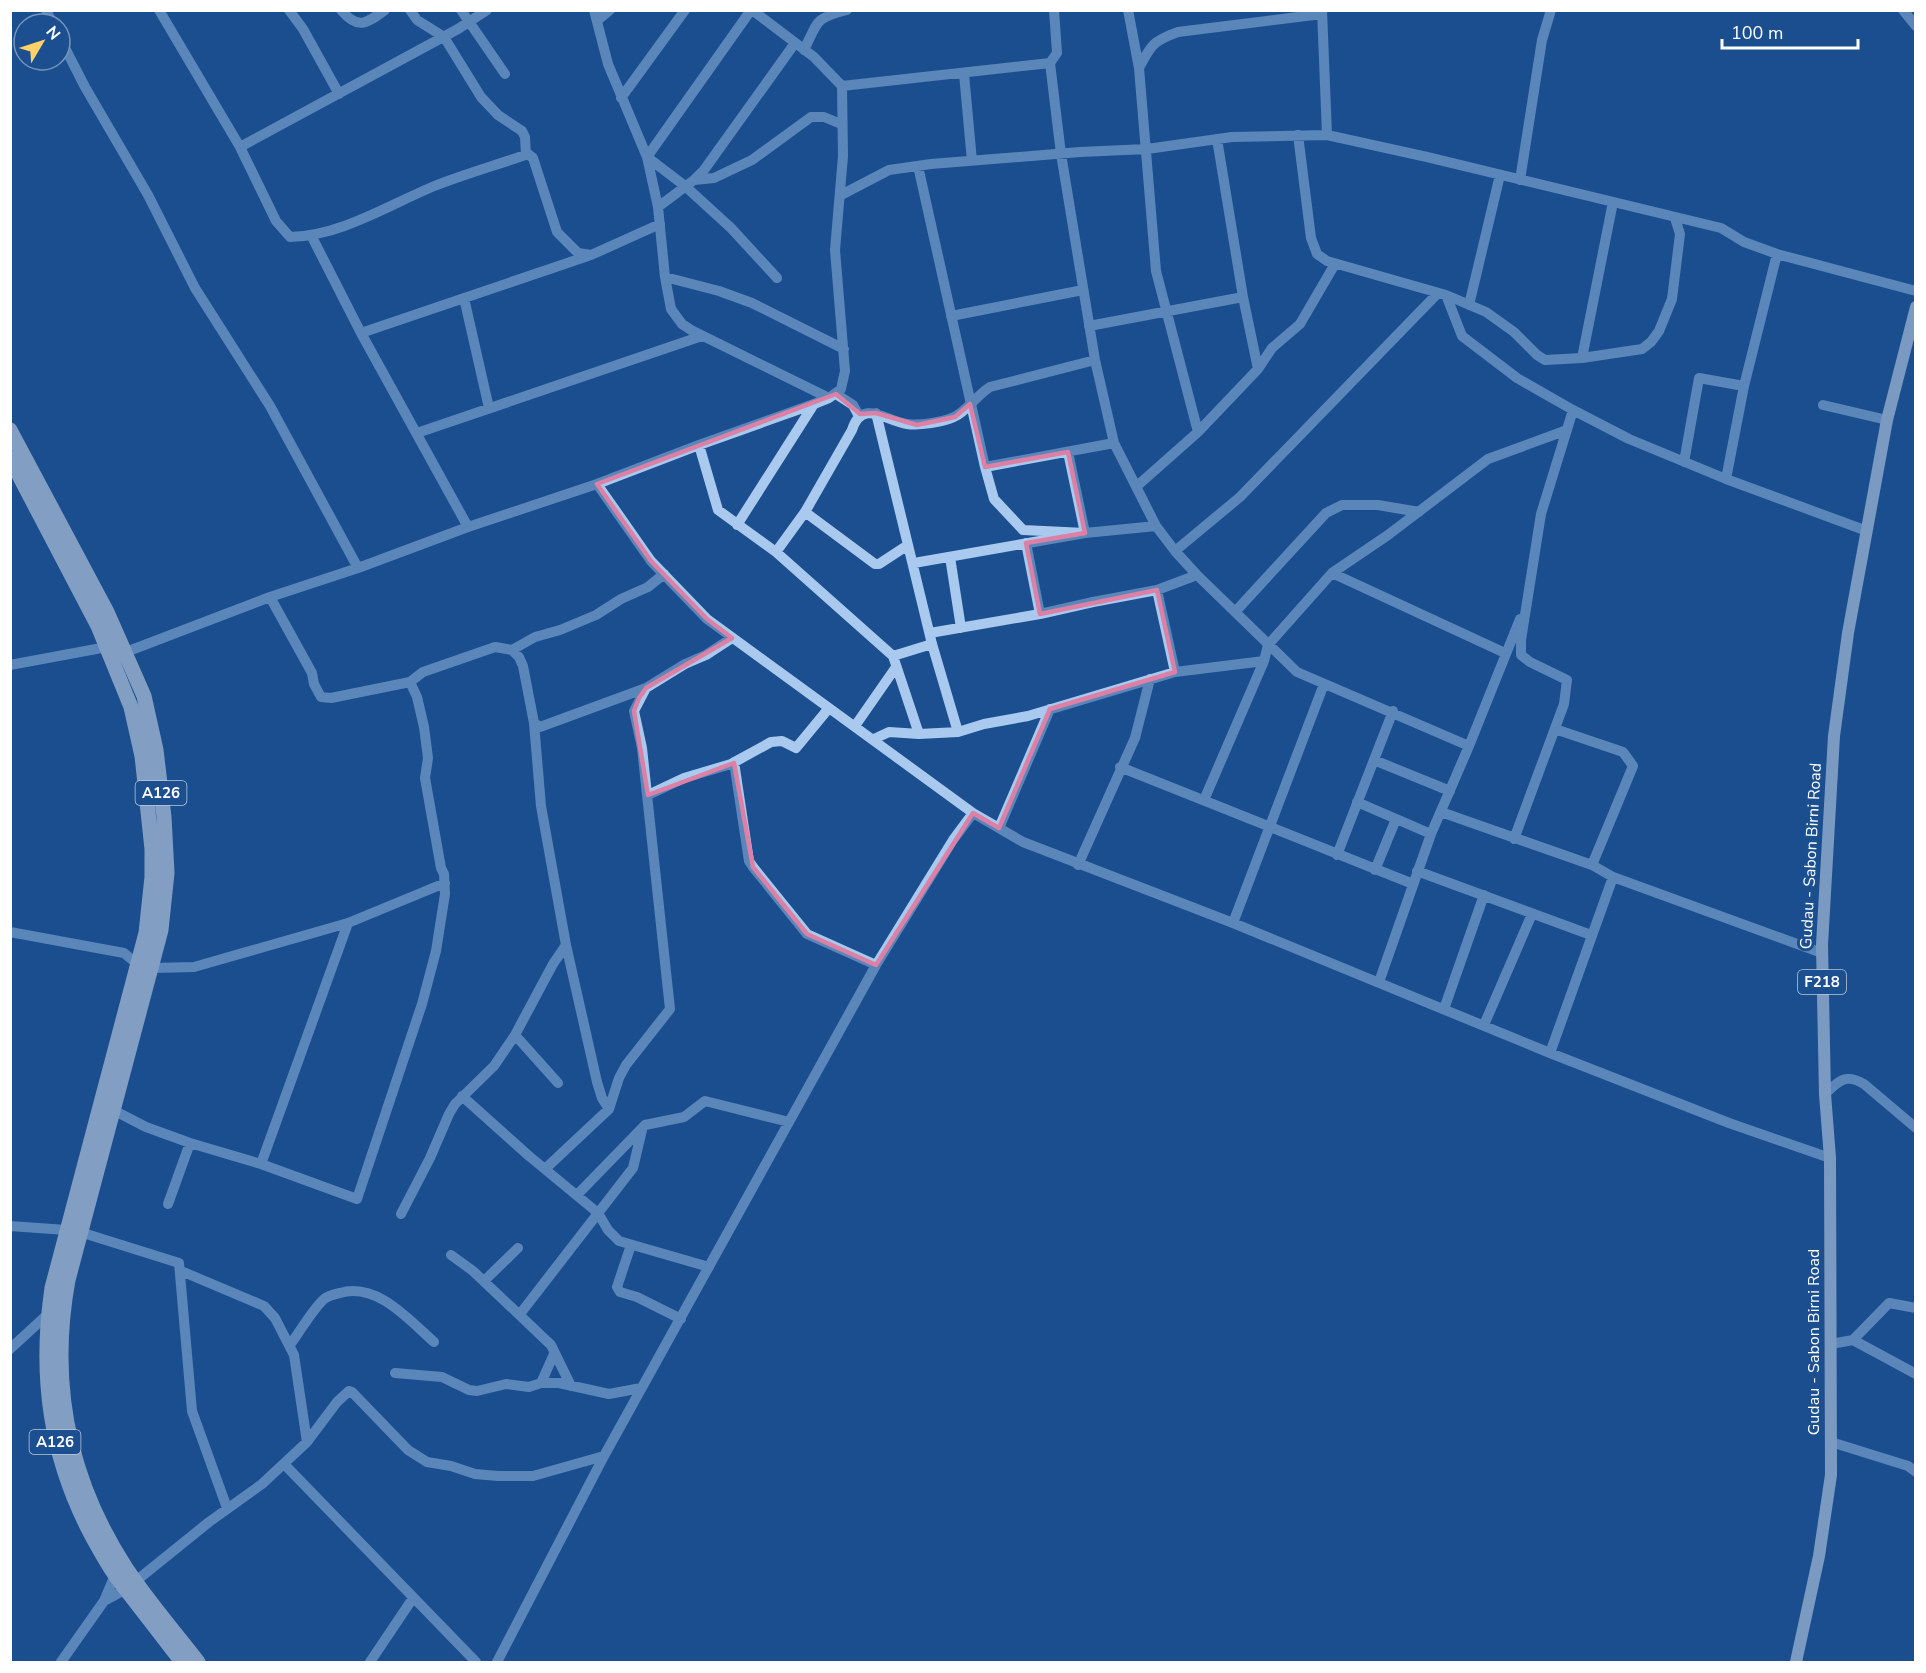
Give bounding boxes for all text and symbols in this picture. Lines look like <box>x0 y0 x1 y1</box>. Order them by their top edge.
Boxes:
north arrow <box>12 12 72 72</box>
scale bar <box>1722 12 1858 50</box>
text: 100 m <box>1731 21 1783 45</box>
text: N <box>41 22 65 45</box>
street label: Gudau - Sabon Birni Road <box>1795 762 1827 950</box>
road number: A126 <box>136 781 186 805</box>
road number: F218 <box>1798 970 1846 994</box>
street label: Gudau - Sabon Birni Road <box>1803 1249 1825 1435</box>
road number: A126 <box>29 1430 80 1454</box>

